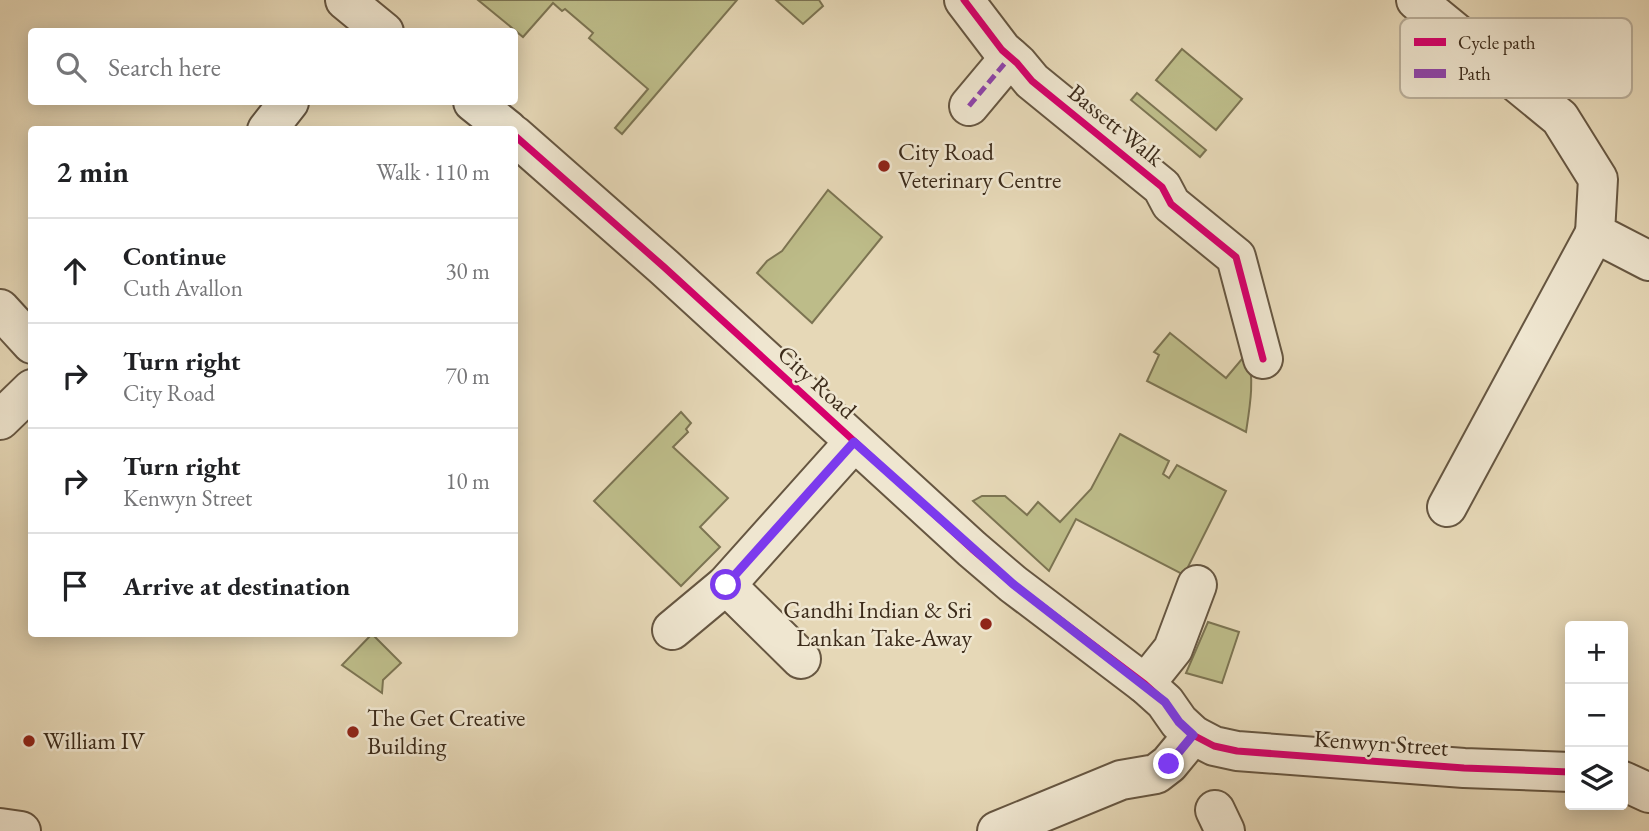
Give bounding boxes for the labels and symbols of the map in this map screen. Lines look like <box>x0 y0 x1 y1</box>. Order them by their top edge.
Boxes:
legend <box>1400 18 1632 98</box>
text: Cycle path <box>1458 30 1536 55</box>
text: Path <box>1458 61 1491 86</box>
street label: Bassett Walk <box>1062 77 1171 173</box>
place label: City Road Veterinary Centre <box>898 136 1061 195</box>
marker: City Road Veterinary Centre <box>876 158 892 174</box>
street label: City Road <box>771 338 864 426</box>
route start <box>710 569 741 600</box>
place label: Gandhi Indian & Sri Lankan Take-Away <box>783 594 972 653</box>
marker: Gandhi Indian & Sri Lankan Take-Away <box>978 616 994 632</box>
place label: The Get Creative Building <box>367 702 525 761</box>
street label: Kenwyn Street <box>1313 722 1450 763</box>
marker: The Get Creative Building <box>345 724 361 740</box>
place label: William IV <box>43 725 146 756</box>
marker: William IV <box>21 733 37 749</box>
route end <box>1153 748 1184 779</box>

